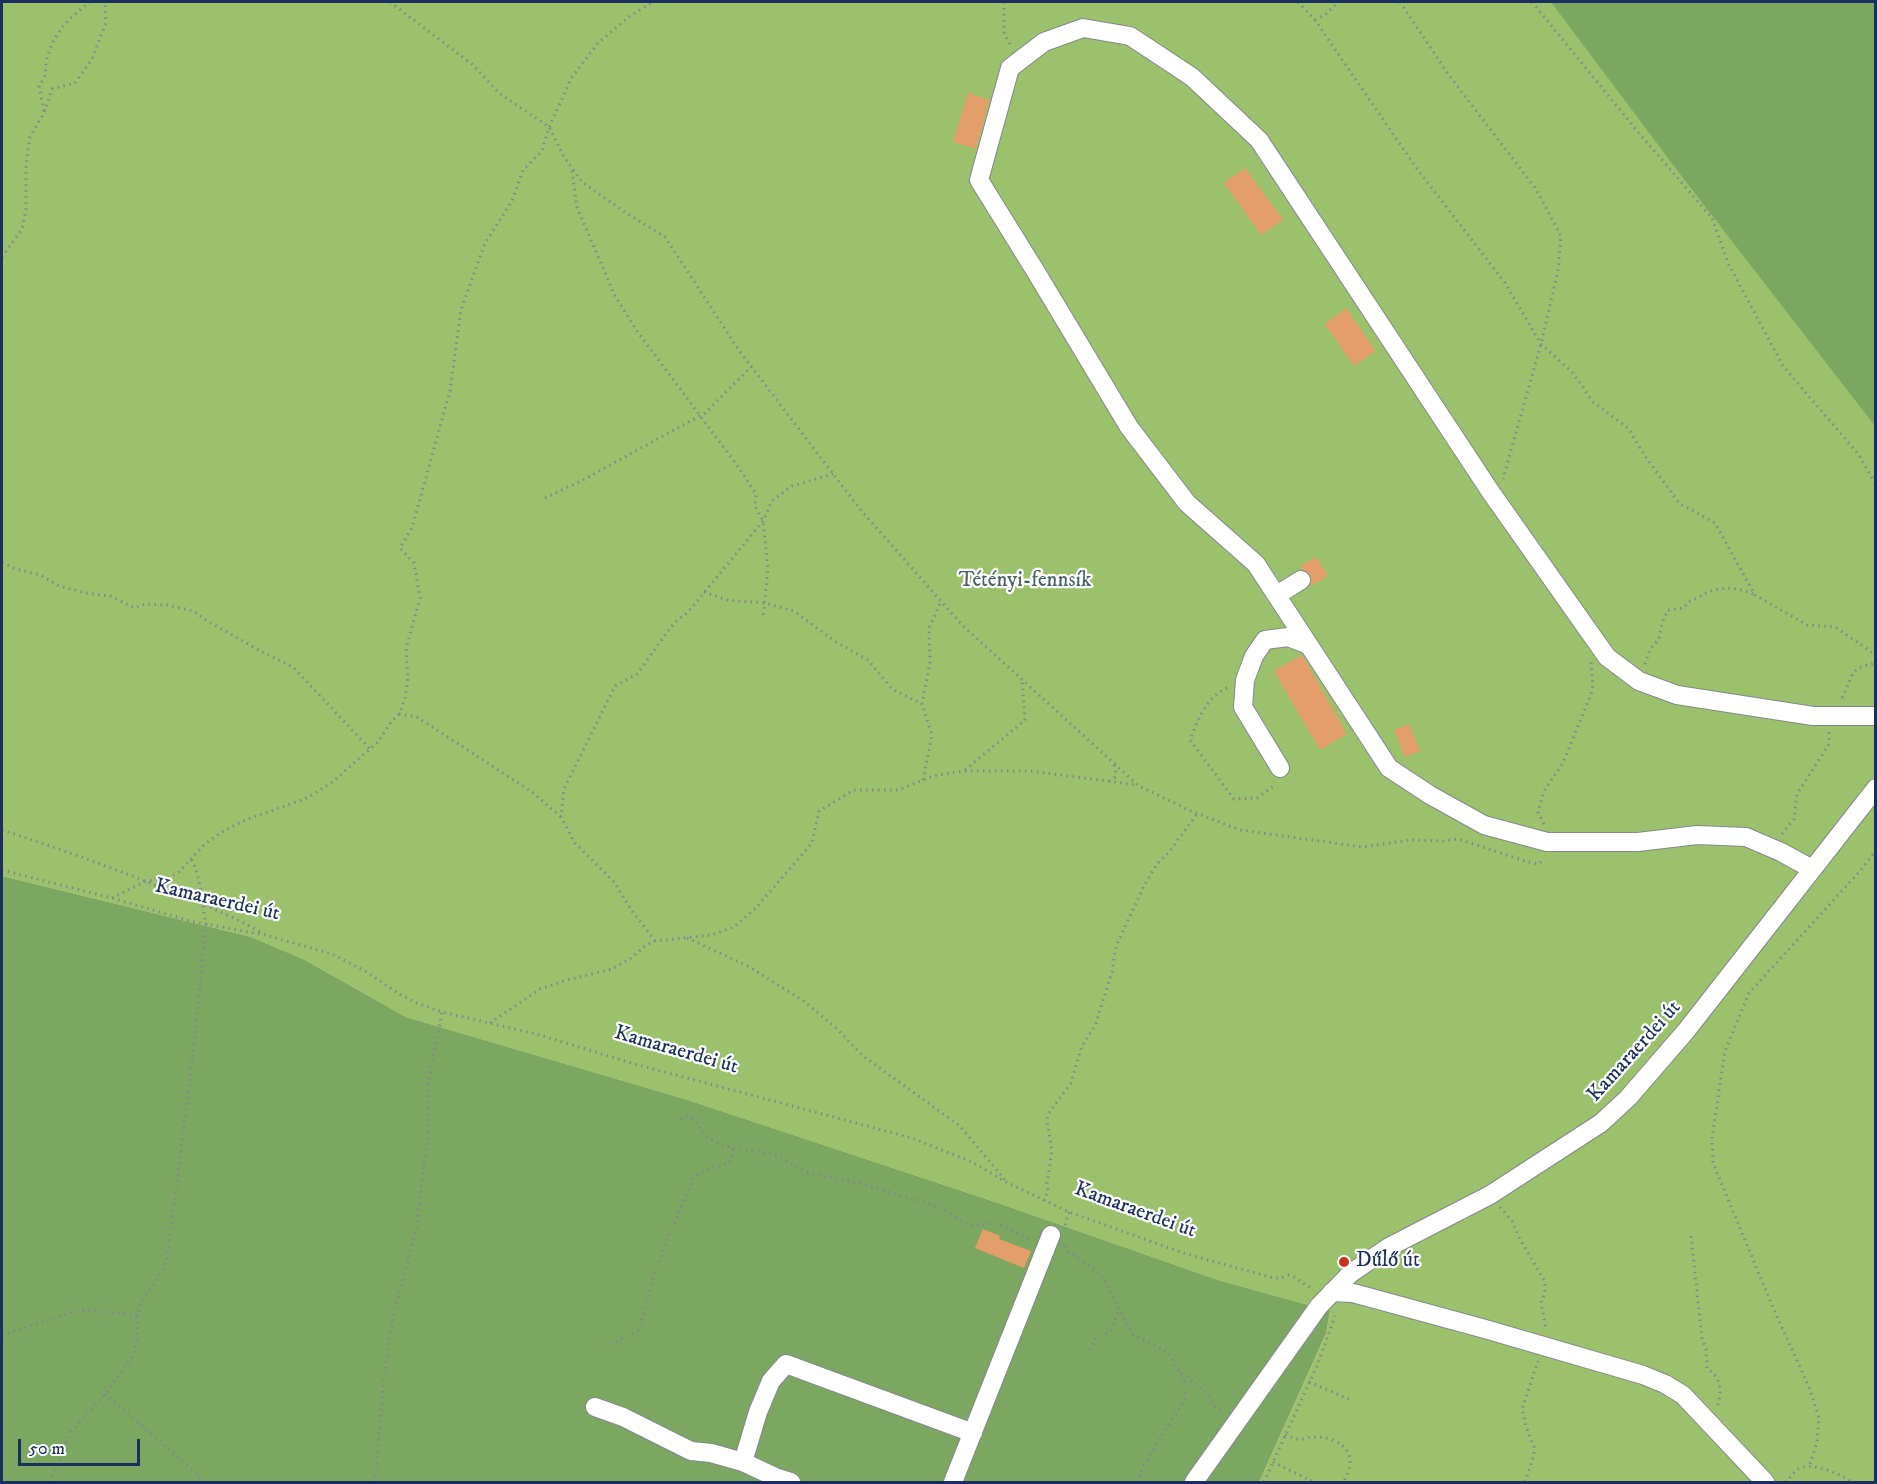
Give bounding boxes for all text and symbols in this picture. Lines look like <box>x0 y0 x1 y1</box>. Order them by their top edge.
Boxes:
park label: Tétényi-fennsík <box>959 569 1091 595</box>
street label: Kamaraerdei út <box>152 874 282 928</box>
street label: Kamaraerdei út <box>1583 996 1687 1108</box>
street label: Kamaraerdei út <box>611 1021 741 1081</box>
street label: Kamaraerdei út <box>1071 1177 1199 1245</box>
place label: Dűlő út <box>1356 1249 1420 1275</box>
marker: Dűlő út <box>1337 1255 1351 1269</box>
scale bar <box>21 1427 142 1465</box>
text: 50 m <box>29 1438 65 1460</box>

